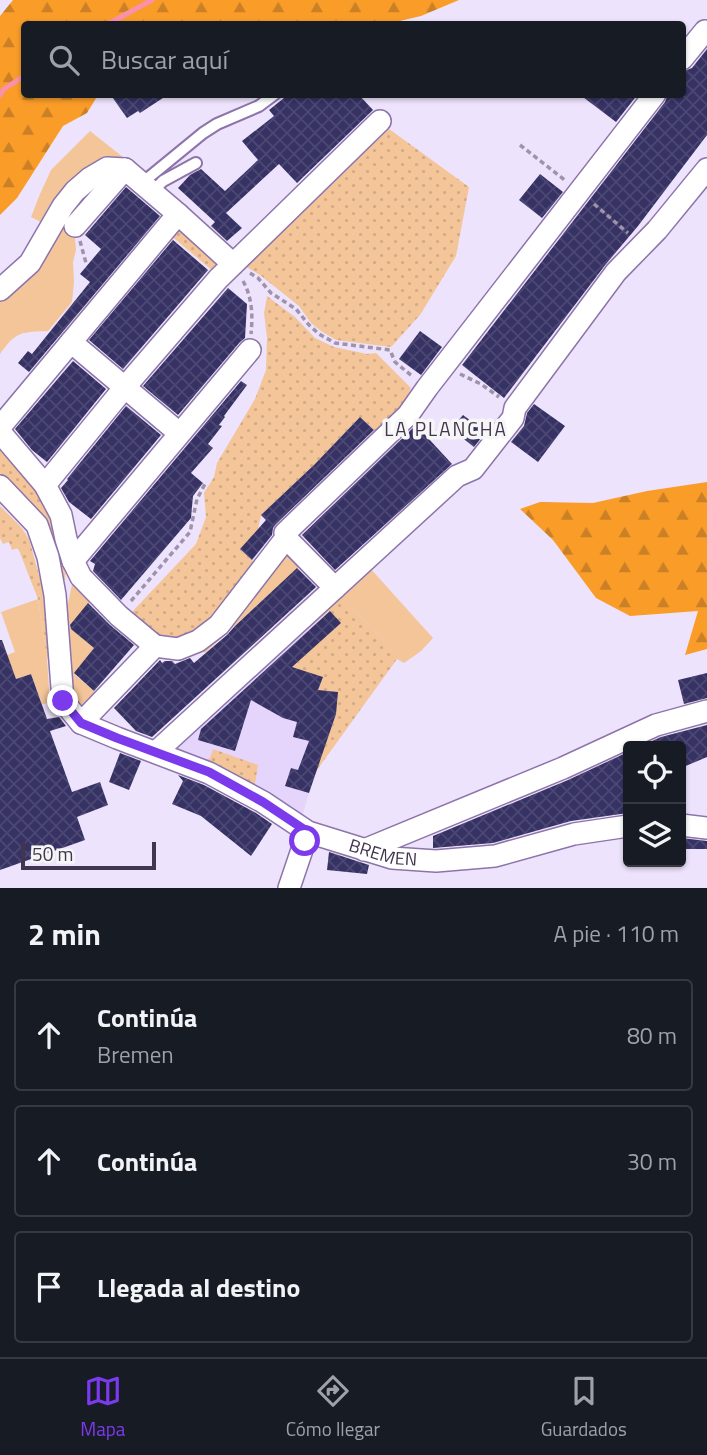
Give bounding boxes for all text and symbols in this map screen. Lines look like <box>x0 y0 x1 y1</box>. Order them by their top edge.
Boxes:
search box <box>21 21 686 98</box>
text: Buscar aquí <box>101 40 228 79</box>
icon: search <box>45 41 83 79</box>
district label: LA PLANCHA <box>384 414 508 443</box>
route end <box>47 685 78 716</box>
map controls <box>623 741 686 867</box>
button: locate <box>623 741 686 804</box>
button: layers <box>623 804 686 867</box>
route start <box>289 825 320 856</box>
street label: BREMEN <box>346 831 418 873</box>
scale bar <box>21 839 156 871</box>
text: 50 m <box>32 839 73 868</box>
text: 2 min <box>28 911 101 957</box>
text: A pie · 110 m <box>553 916 679 951</box>
text: Continúa <box>97 998 197 1037</box>
icon: ahead <box>30 1016 68 1054</box>
text: 80 m <box>627 1018 677 1053</box>
text: Bremen <box>97 1037 174 1072</box>
icon: ahead <box>30 1142 68 1180</box>
text: Continúa <box>97 1142 197 1181</box>
text: 30 m <box>627 1144 677 1179</box>
icon: arrive <box>30 1268 68 1306</box>
text: Llegada al destino <box>97 1268 300 1307</box>
tab: Mapa <box>80 1372 125 1443</box>
tab: Cómo llegar <box>286 1372 380 1443</box>
tab: Guardados <box>541 1372 627 1443</box>

